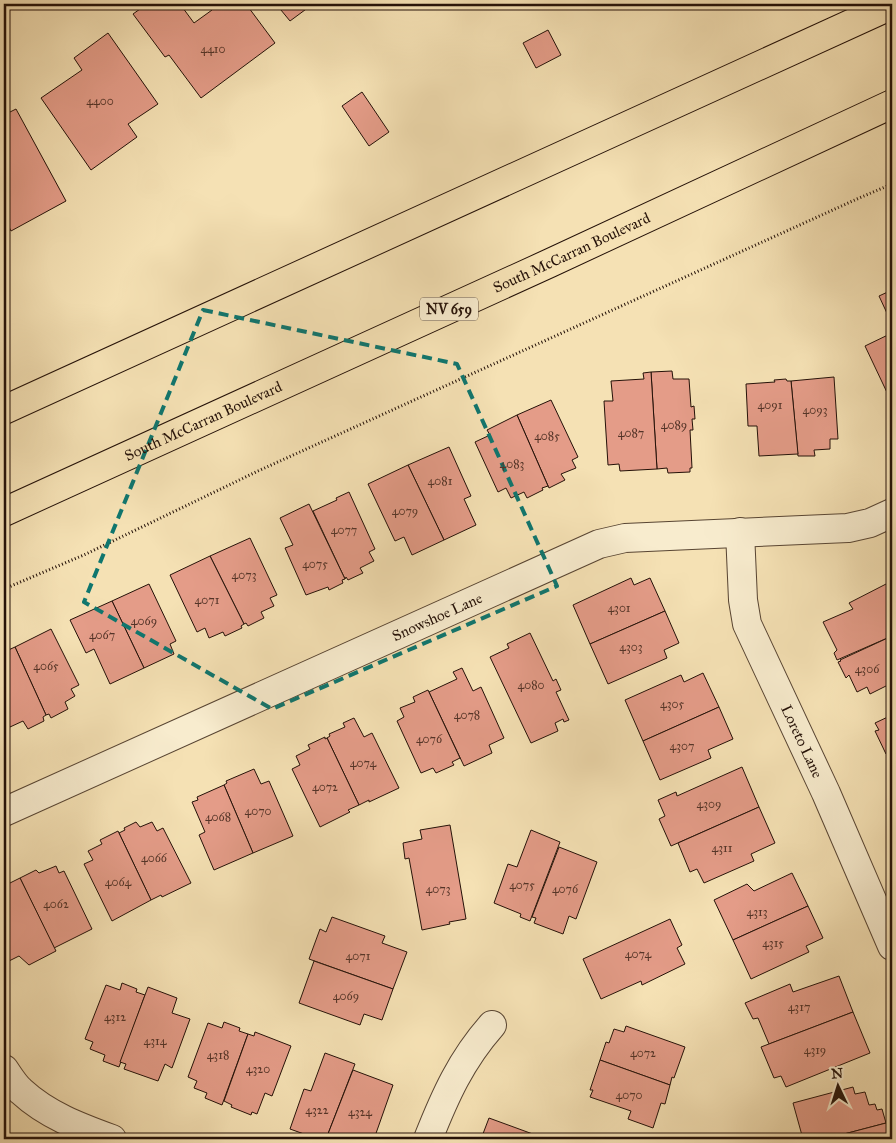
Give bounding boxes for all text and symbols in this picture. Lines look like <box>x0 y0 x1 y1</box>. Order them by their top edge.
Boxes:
house number: 4410 <box>200 42 226 56</box>
house number: 4400 <box>86 94 114 108</box>
street label: South McCarran Boulevard <box>490 209 653 297</box>
road number: NV 659 <box>420 298 478 320</box>
street label: South McCarran Boulevard <box>122 377 285 465</box>
house number: 4091 <box>758 398 783 412</box>
house number: 4093 <box>803 403 828 417</box>
house number: 4089 <box>661 418 687 432</box>
house number: 4087 <box>618 426 644 440</box>
house number: 4085 <box>534 429 560 443</box>
house number: 4083 <box>500 457 525 471</box>
house number: 4081 <box>428 474 453 488</box>
house number: 4079 <box>392 504 418 518</box>
house number: 4077 <box>331 523 357 537</box>
house number: 4075 <box>302 557 328 571</box>
house number: 4073 <box>232 568 257 582</box>
street label: Snowshoe Lane <box>389 589 485 645</box>
house number: 4071 <box>195 593 220 607</box>
house number: 4301 <box>607 601 631 615</box>
house number: 4069 <box>131 614 157 628</box>
house number: 4067 <box>89 628 115 642</box>
house number: 4303 <box>619 640 643 654</box>
house number: 4065 <box>33 659 59 673</box>
house number: 4306 <box>855 662 880 676</box>
house number: 4080 <box>517 678 545 692</box>
house number: 4305 <box>660 697 684 711</box>
street label: Loreto Lane <box>777 702 827 781</box>
house number: 4078 <box>454 708 480 722</box>
house number: 4076 <box>416 732 443 746</box>
house number: 4307 <box>670 739 694 753</box>
house number: 4074 <box>350 756 377 770</box>
house number: 4072 <box>312 780 338 794</box>
house number: 4309 <box>697 797 721 811</box>
house number: 4070 <box>244 804 272 818</box>
house number: 4068 <box>205 810 231 824</box>
house number: 4311 <box>712 841 733 855</box>
house number: 4066 <box>141 851 168 865</box>
house number: 4064 <box>105 875 132 889</box>
house number: 4075 <box>509 878 535 892</box>
house number: 4073 <box>426 882 451 896</box>
house number: 4076 <box>552 882 579 896</box>
house number: 4062 <box>43 897 69 911</box>
house number: 4313 <box>746 905 768 919</box>
house number: 4315 <box>762 936 784 950</box>
house number: 4074 <box>625 947 652 961</box>
house number: 4071 <box>346 949 371 963</box>
house number: 4069 <box>333 989 359 1003</box>
house number: 4317 <box>788 1000 810 1014</box>
house number: 4312 <box>104 1010 126 1024</box>
house number: 4314 <box>144 1034 167 1048</box>
house number: 4319 <box>804 1043 826 1057</box>
house number: 4072 <box>630 1046 656 1060</box>
house number: 4318 <box>207 1048 229 1062</box>
north arrow <box>814 1060 864 1110</box>
house number: 4320 <box>246 1062 270 1076</box>
text: N <box>831 1065 844 1082</box>
house number: 4070 <box>615 1088 643 1102</box>
house number: 4322 <box>305 1103 329 1117</box>
house number: 4324 <box>348 1105 372 1119</box>

